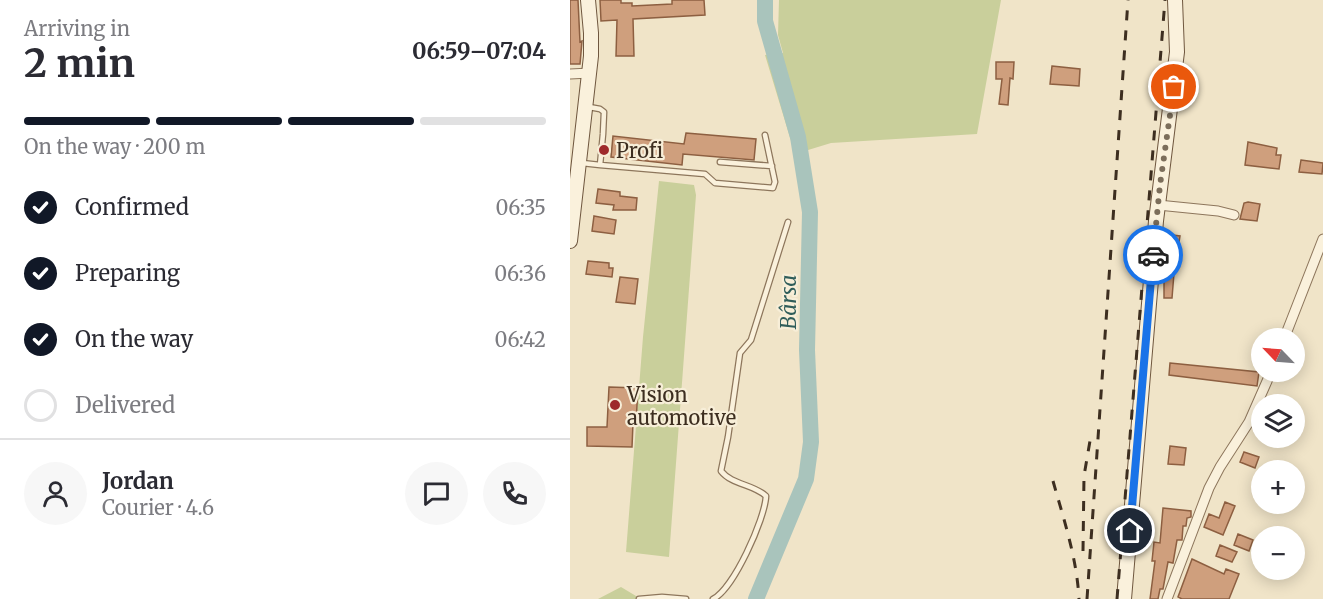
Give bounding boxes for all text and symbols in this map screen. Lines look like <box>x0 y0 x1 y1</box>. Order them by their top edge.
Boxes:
text: Arriving in <box>24 16 130 41</box>
text: 06:59–07:04 <box>412 37 546 65</box>
text: 2 min <box>24 39 135 88</box>
pin <box>1148 61 1199 112</box>
icon: bag <box>1157 70 1190 103</box>
text: On the way · 200 m <box>24 134 205 159</box>
place label: Profi <box>616 138 663 163</box>
marker: Profi <box>597 143 611 157</box>
icon: check <box>24 191 57 224</box>
text: Confirmed <box>75 193 189 221</box>
text: 06:35 <box>495 195 546 220</box>
courier <box>1123 225 1183 285</box>
icon: car <box>1137 239 1170 272</box>
icon: check <box>24 257 57 290</box>
text: Preparing <box>75 259 180 287</box>
text: 06:36 <box>494 261 546 286</box>
water label: Bârsa <box>775 275 802 329</box>
icon: check <box>24 323 57 356</box>
text: On the way <box>75 325 193 353</box>
text: 06:42 <box>495 327 546 352</box>
north arrow <box>1251 328 1305 382</box>
map controls <box>1251 328 1305 580</box>
place label: Vision automotive <box>626 382 736 430</box>
text: Delivered <box>75 391 175 419</box>
button: layers <box>1251 394 1305 448</box>
marker: Vision automotive <box>608 398 622 412</box>
button: + <box>1251 460 1305 514</box>
button: person <box>24 462 87 525</box>
button: chat <box>405 462 468 525</box>
button: phone <box>483 462 546 525</box>
text: Jordan <box>102 467 174 495</box>
text: Courier · 4.6 <box>102 495 214 520</box>
pin <box>1104 505 1155 556</box>
icon: home <box>1113 514 1146 547</box>
button: − <box>1251 526 1305 580</box>

